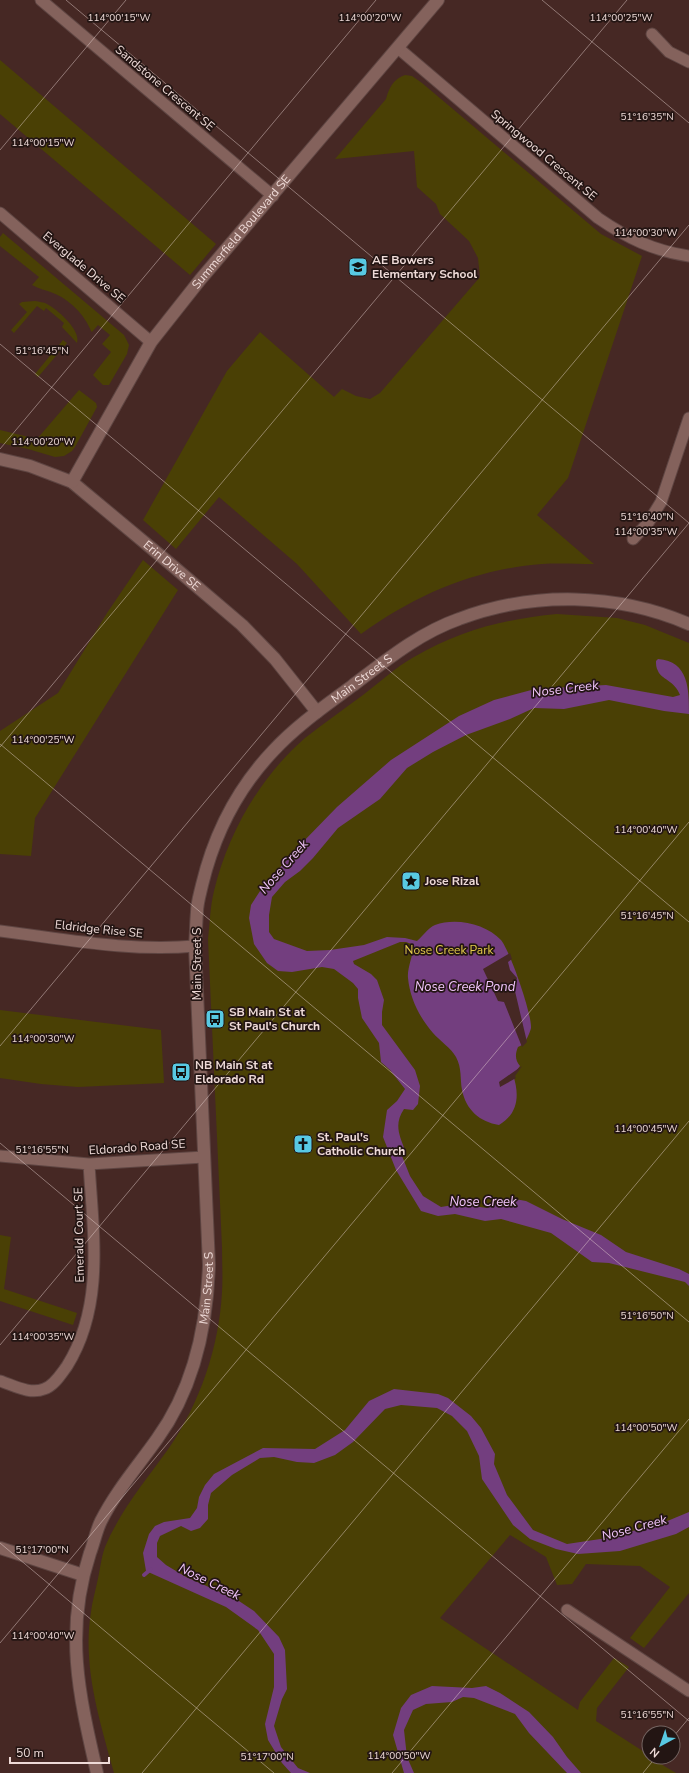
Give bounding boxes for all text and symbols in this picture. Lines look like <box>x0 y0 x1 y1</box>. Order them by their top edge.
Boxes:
text: 114°00'15"W <box>88 11 150 25</box>
text: 114°00'20"W <box>339 11 401 25</box>
text: 114°00'25"W <box>590 11 652 25</box>
street label: Sandstone Crescent SE <box>112 42 218 134</box>
street label: Springwood Crescent SE <box>488 106 600 204</box>
text: 51°16'35"N <box>620 110 674 124</box>
text: 114°00'15"W <box>12 136 74 150</box>
street label: Summerfield Boulevard SE <box>188 171 294 292</box>
text: 114°00'30"W <box>615 226 677 240</box>
street label: Everglade Drive SE <box>39 228 129 306</box>
place label: AE Bowers Elementary School <box>372 252 477 282</box>
school or university icon: AE Bowers Elementary School <box>347 256 369 278</box>
text: 51°16'45"N <box>15 344 69 358</box>
text: 114°00'20"W <box>12 435 74 449</box>
text: 51°16'40"N <box>620 510 674 524</box>
text: 114°00'35"W <box>615 525 677 539</box>
street label: Erin Drive SE <box>140 537 204 594</box>
street label: Main Street S <box>328 650 395 707</box>
water label: Nose Creek <box>531 676 600 702</box>
text: 114°00'25"W <box>12 733 74 747</box>
text: 114°00'40"W <box>615 823 677 837</box>
water label: Nose Creek <box>255 835 313 898</box>
place icon: Jose Rizal <box>400 870 422 892</box>
place label: Jose Rizal <box>424 873 479 889</box>
text: 51°16'45"N <box>620 909 674 923</box>
street label: Eldridge Rise SE <box>54 916 144 942</box>
street label: Main Street S <box>189 928 205 1000</box>
park label: Nose Creek Park <box>405 942 494 958</box>
water label: Nose Creek Pond <box>415 978 516 996</box>
place label: SB Main St at St Paul's Church <box>229 1004 320 1034</box>
bus stop icon: SB Main St at St Paul's Church <box>204 1008 226 1030</box>
text: 114°00'30"W <box>12 1032 74 1046</box>
place label: NB Main St at Eldorado Rd <box>195 1057 273 1087</box>
bus stop icon: NB Main St at Eldorado Rd <box>170 1061 192 1083</box>
text: 114°00'45"W <box>615 1122 677 1136</box>
place label: St. Paul's Catholic Church <box>317 1129 405 1159</box>
church icon: St. Paul's Catholic Church <box>292 1133 314 1155</box>
street label: Eldorado Road SE <box>88 1136 186 1158</box>
text: 51°16'55"N <box>15 1143 69 1157</box>
street label: Emerald Court SE <box>70 1187 88 1283</box>
water label: Nose Creek <box>450 1193 517 1211</box>
street label: Main Street S <box>195 1251 217 1325</box>
text: 51°16'50"N <box>620 1309 674 1323</box>
text: 114°00'35"W <box>12 1330 74 1344</box>
text: 114°00'50"W <box>615 1421 677 1435</box>
water label: Nose Creek <box>600 1510 669 1545</box>
text: 51°17'00"N <box>15 1543 69 1557</box>
water label: Nose Creek <box>176 1559 244 1605</box>
text: 114°00'40"W <box>12 1629 74 1643</box>
text: 51°16'55"N <box>620 1708 674 1722</box>
north arrow <box>641 1725 681 1765</box>
scale bar <box>10 1739 109 1765</box>
text: N <box>647 1744 663 1761</box>
text: 50 m <box>16 1745 44 1761</box>
text: 114°00'50"W <box>368 1749 430 1763</box>
text: 51°17'00"N <box>240 1750 294 1764</box>

